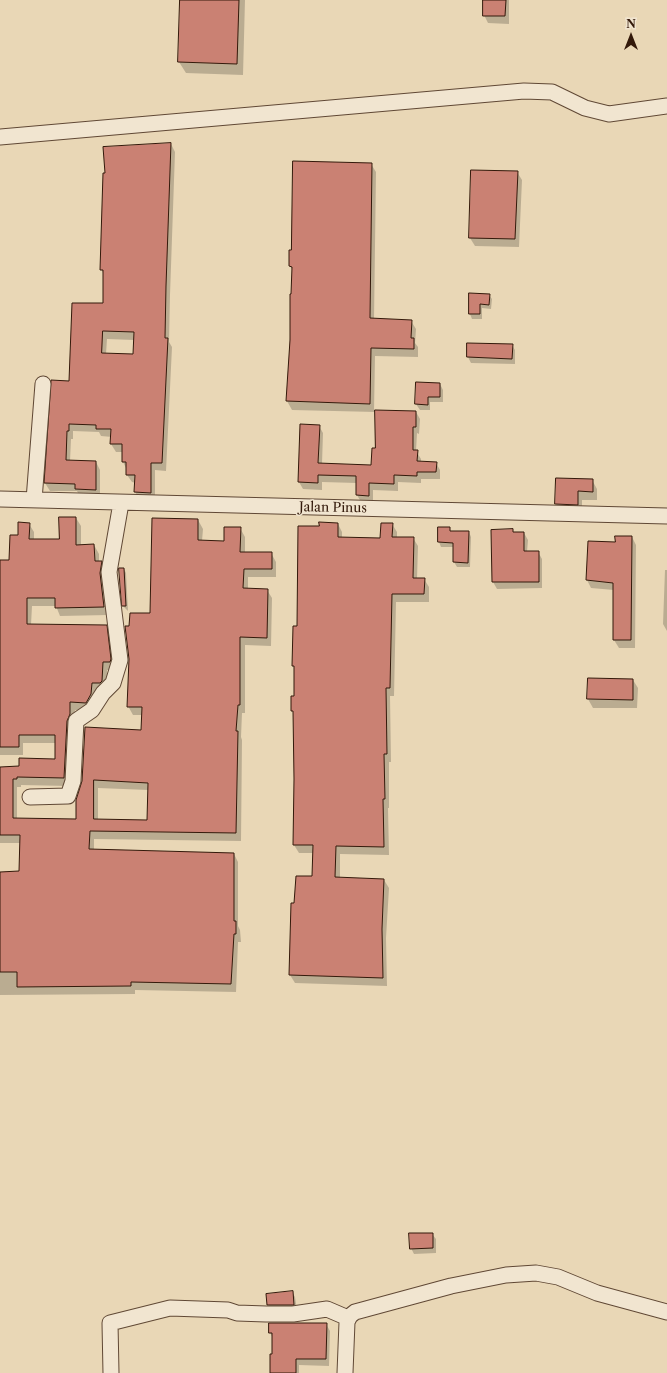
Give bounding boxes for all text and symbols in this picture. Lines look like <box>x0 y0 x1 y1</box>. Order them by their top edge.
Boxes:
north arrow <box>611 16 651 56</box>
text: N <box>626 17 636 31</box>
street label: Jalan Pinus <box>299 500 367 516</box>

